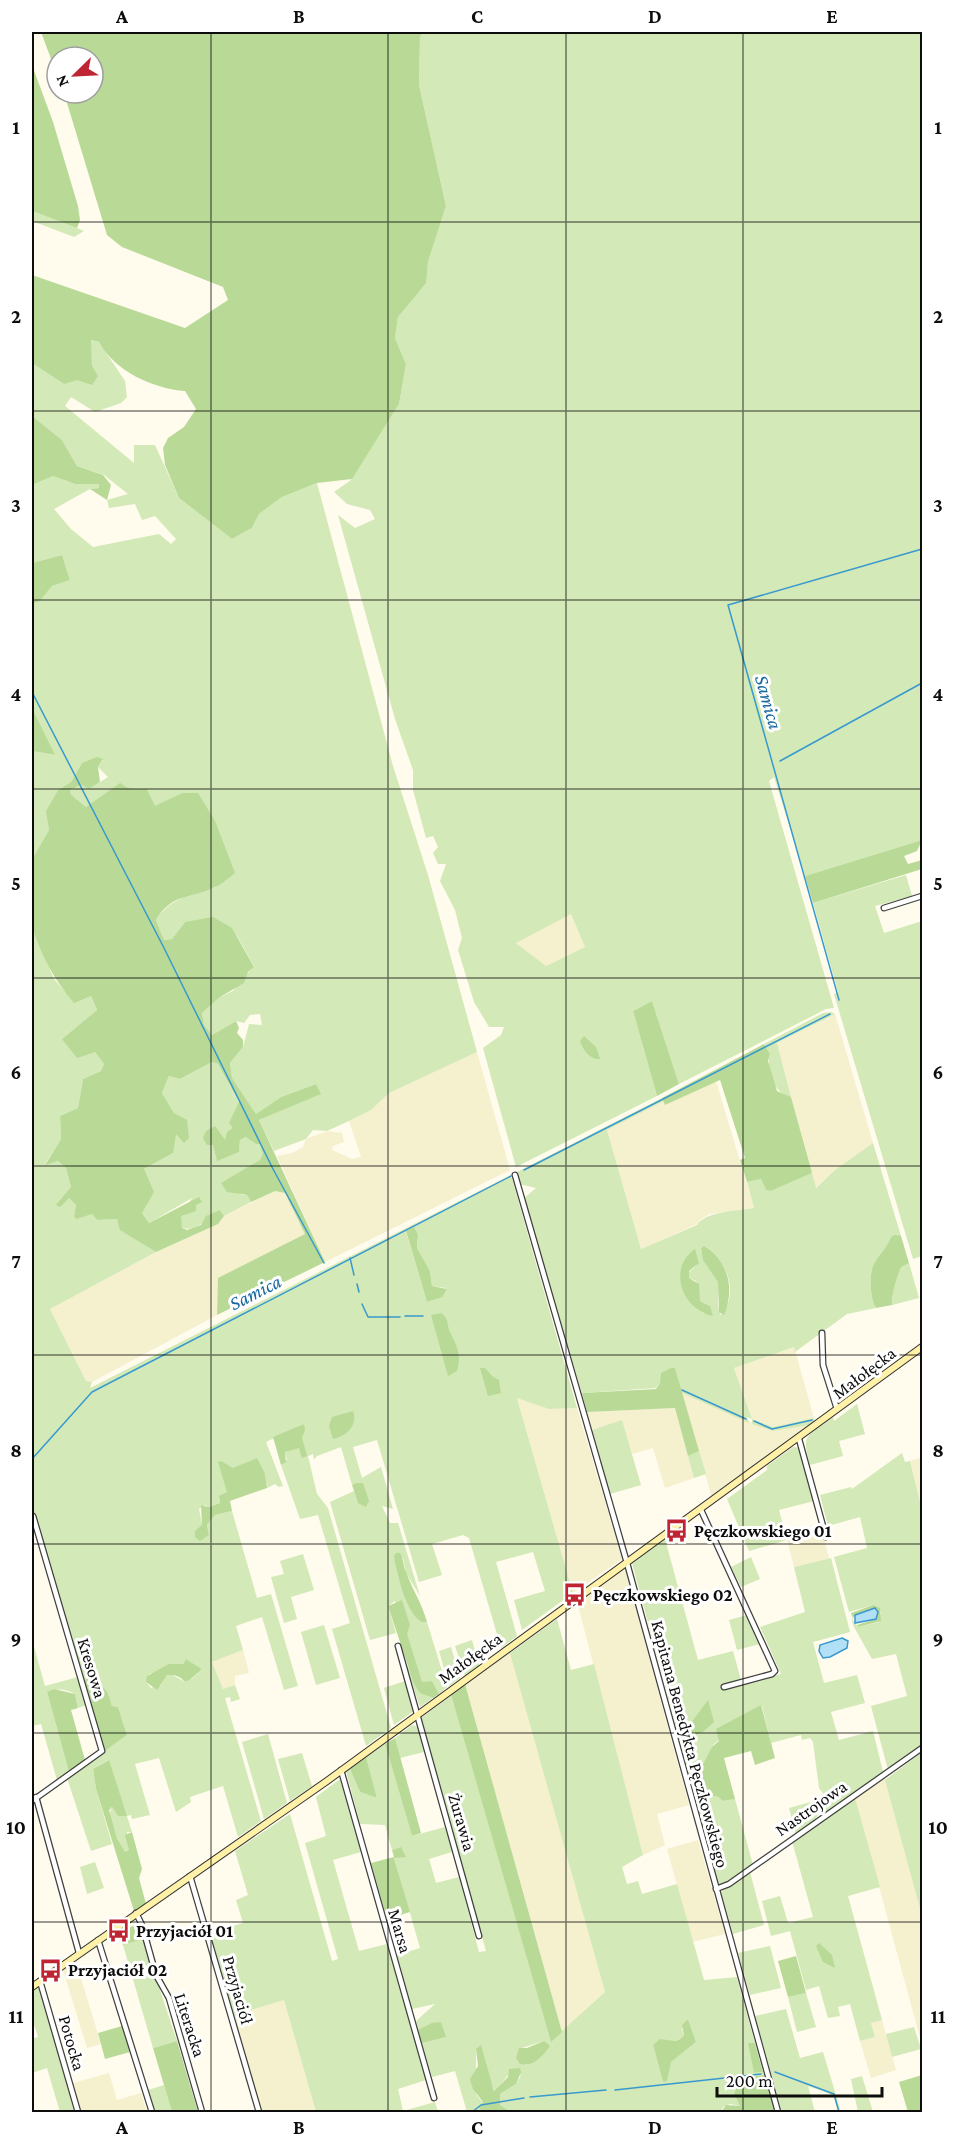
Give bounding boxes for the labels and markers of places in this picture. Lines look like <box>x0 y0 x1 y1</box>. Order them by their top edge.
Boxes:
bus stop icon: Pęczkowskiego 01 <box>663 1518 689 1544</box>
place label: Pęczkowskiego 01 <box>694 1521 832 1541</box>
bus stop icon: Pęczkowskiego 02 <box>562 1582 588 1608</box>
place label: Pęczkowskiego 02 <box>593 1585 733 1605</box>
bus stop icon: Przyjaciół 01 <box>105 1918 131 1944</box>
place label: Przyjaciół 01 <box>136 1921 233 1942</box>
bus stop icon: Przyjaciół 02 <box>37 1957 63 1983</box>
place label: Przyjaciół 02 <box>68 1960 167 1981</box>

